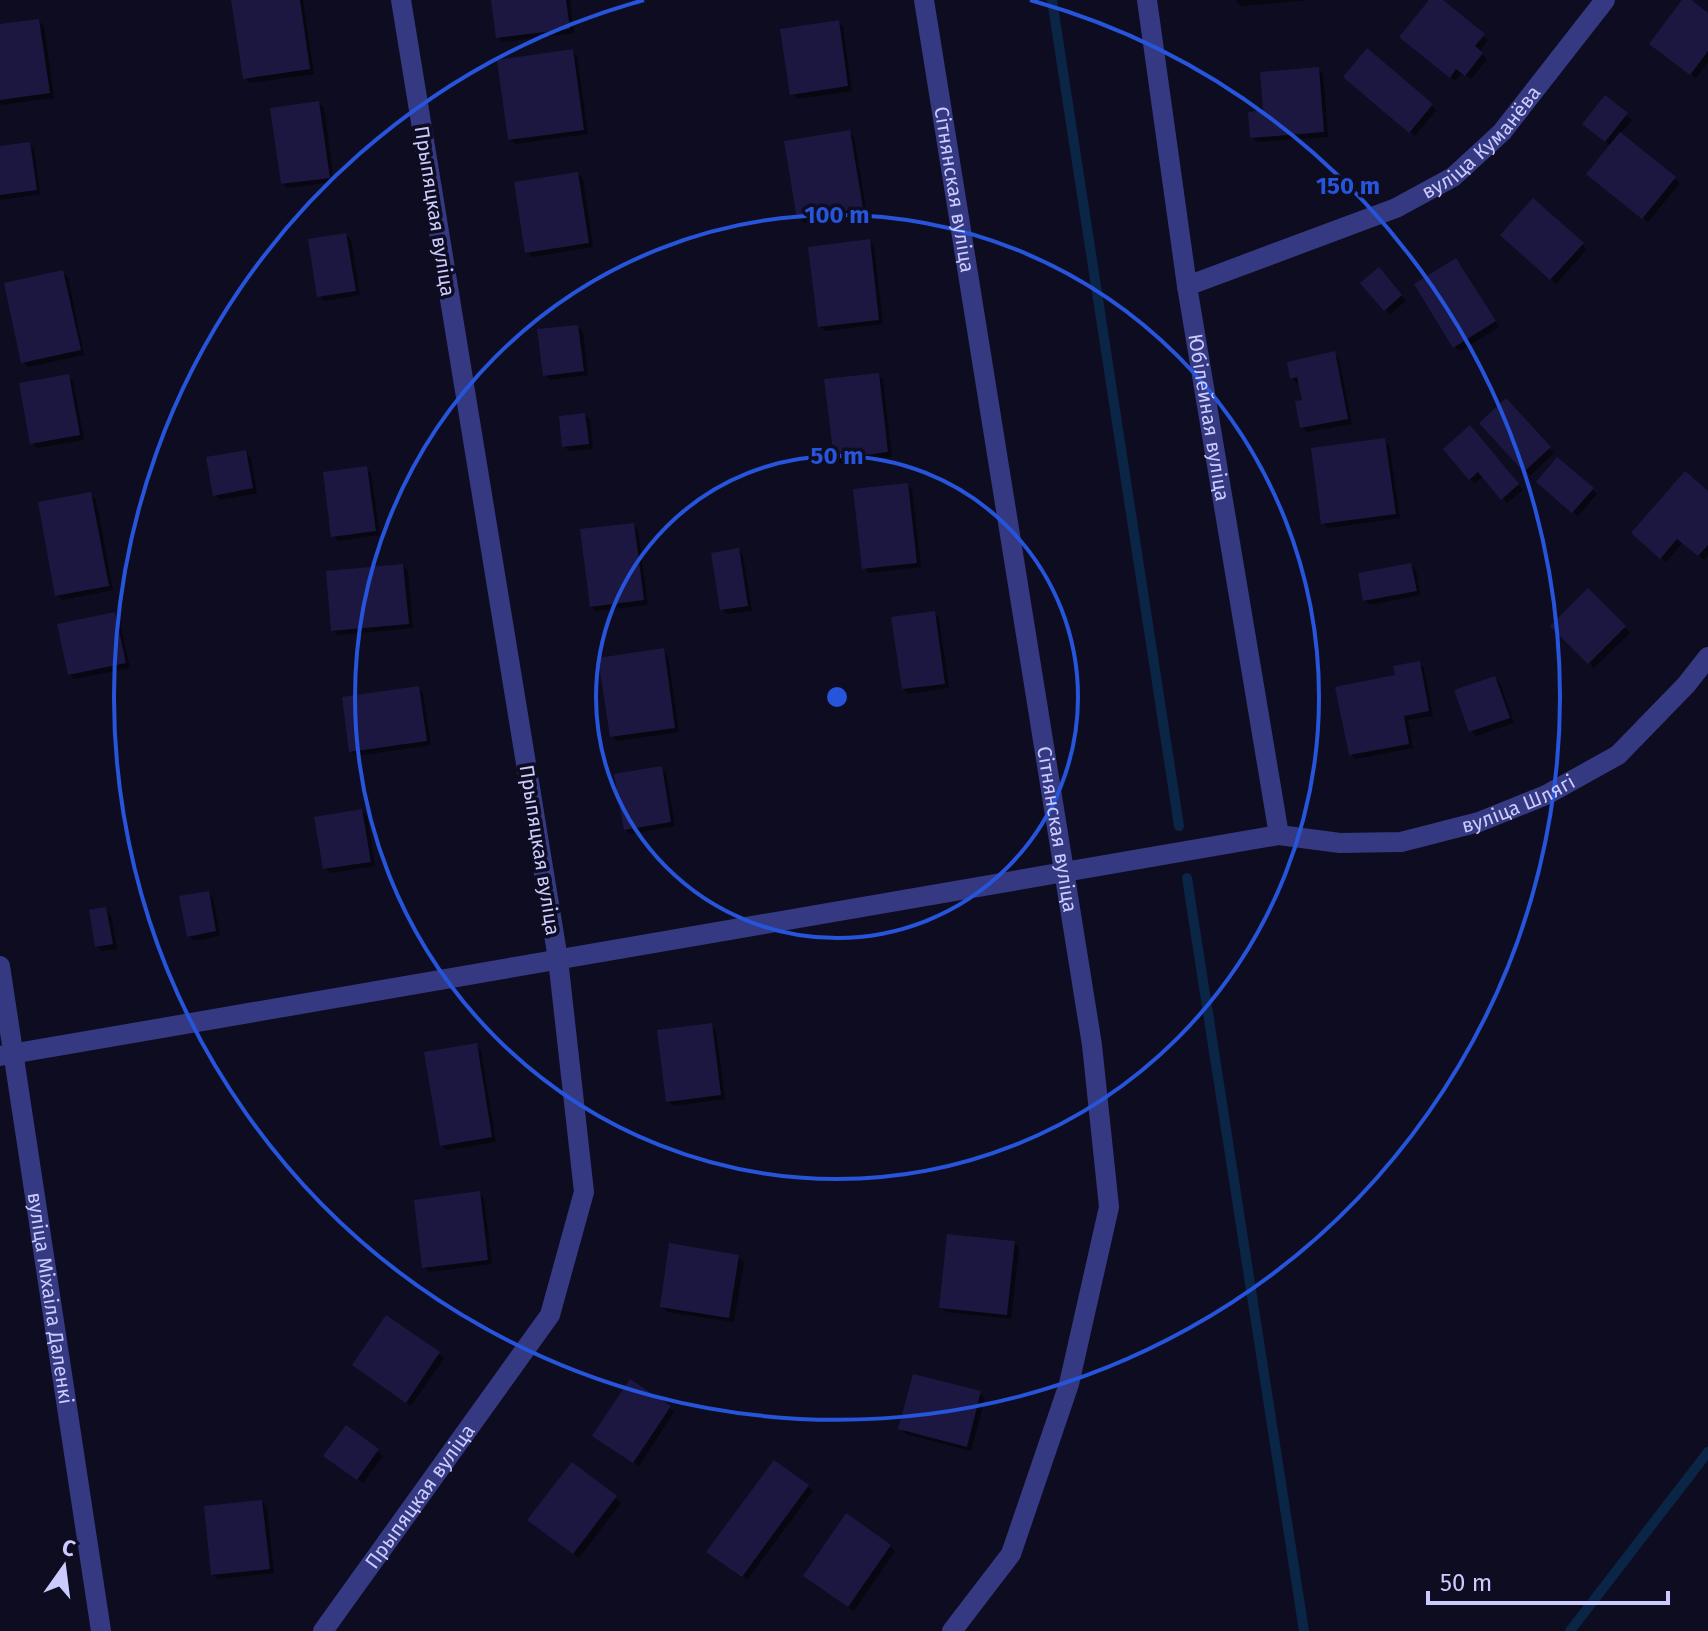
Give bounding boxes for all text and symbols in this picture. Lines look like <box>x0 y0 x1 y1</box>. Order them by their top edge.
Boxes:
street label: вуліца Куманёва <box>1417 81 1546 204</box>
street label: Сітнянская вуліца <box>929 105 980 274</box>
street label: Прыпяцкая вуліца <box>410 124 460 298</box>
text: 150 m <box>1316 172 1380 200</box>
text: 100 m <box>804 201 870 229</box>
street label: Юбілейная вуліца <box>1183 332 1235 503</box>
text: 50 m <box>811 442 863 470</box>
centre of rings <box>823 683 851 711</box>
street label: Сітнянская вуліца <box>1032 745 1083 914</box>
street label: Прыпяцкая вуліца <box>515 763 565 937</box>
street label: вуліца Шлягі <box>1459 769 1579 838</box>
street label: вуліца Міхаіла Даленкі <box>23 1191 78 1406</box>
street label: Прыпяцкая вуліца <box>360 1419 480 1573</box>
north arrow <box>24 1527 104 1607</box>
text: С <box>59 1533 78 1563</box>
scale bar <box>1428 1555 1668 1605</box>
text: 50 m <box>1440 1569 1492 1597</box>

